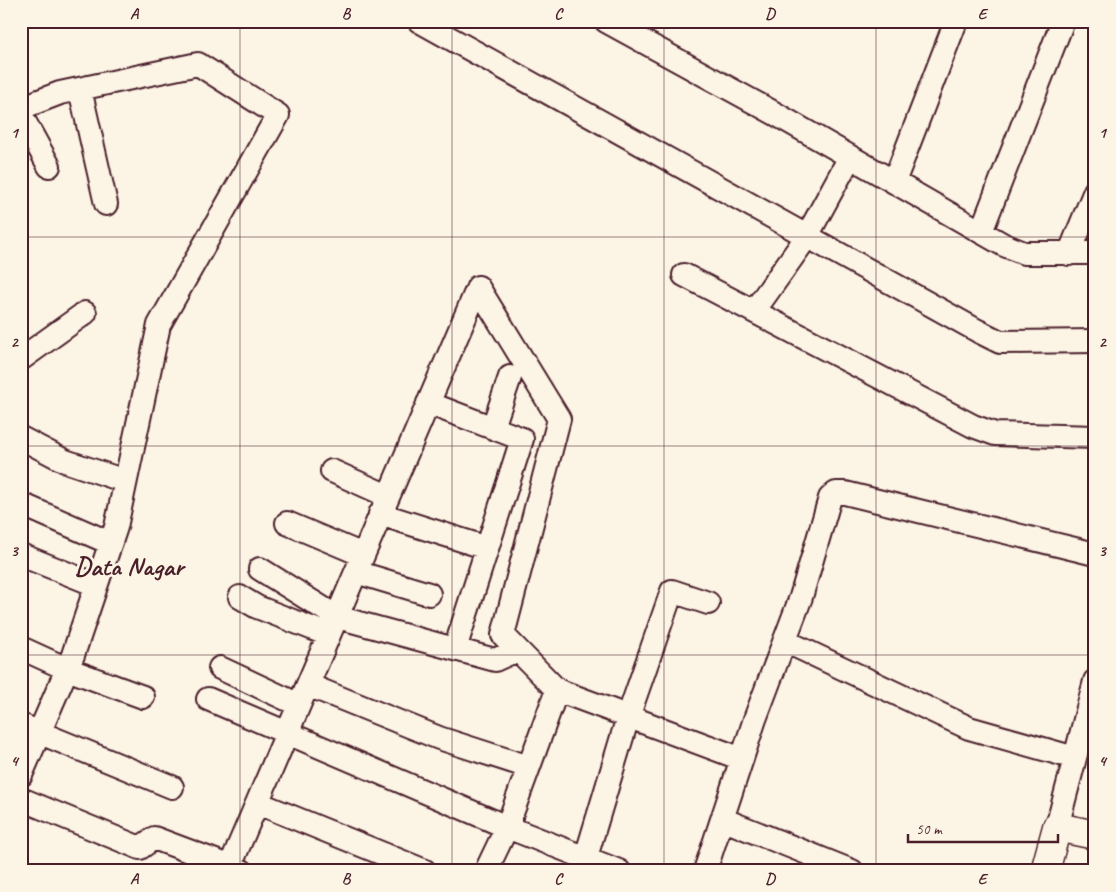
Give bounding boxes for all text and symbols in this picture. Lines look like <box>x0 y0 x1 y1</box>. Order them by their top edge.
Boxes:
text: A <box>130 4 140 24</box>
text: B <box>342 4 352 24</box>
text: C <box>554 4 564 24</box>
text: D <box>765 4 776 24</box>
text: E <box>978 4 989 24</box>
text: 1 <box>10 123 19 143</box>
text: 1 <box>1098 123 1107 143</box>
text: 2 <box>10 332 19 352</box>
text: 2 <box>1098 332 1107 352</box>
text: 3 <box>10 541 19 561</box>
text: 3 <box>1098 541 1107 561</box>
district label: Data Nagar <box>75 550 186 583</box>
text: 4 <box>10 751 19 771</box>
text: 4 <box>1098 751 1107 771</box>
scale bar <box>908 812 1058 844</box>
text: 50 m <box>916 820 943 839</box>
text: A <box>130 869 140 889</box>
text: B <box>342 869 352 889</box>
text: C <box>554 869 564 889</box>
text: D <box>765 869 776 889</box>
text: E <box>978 869 989 889</box>

